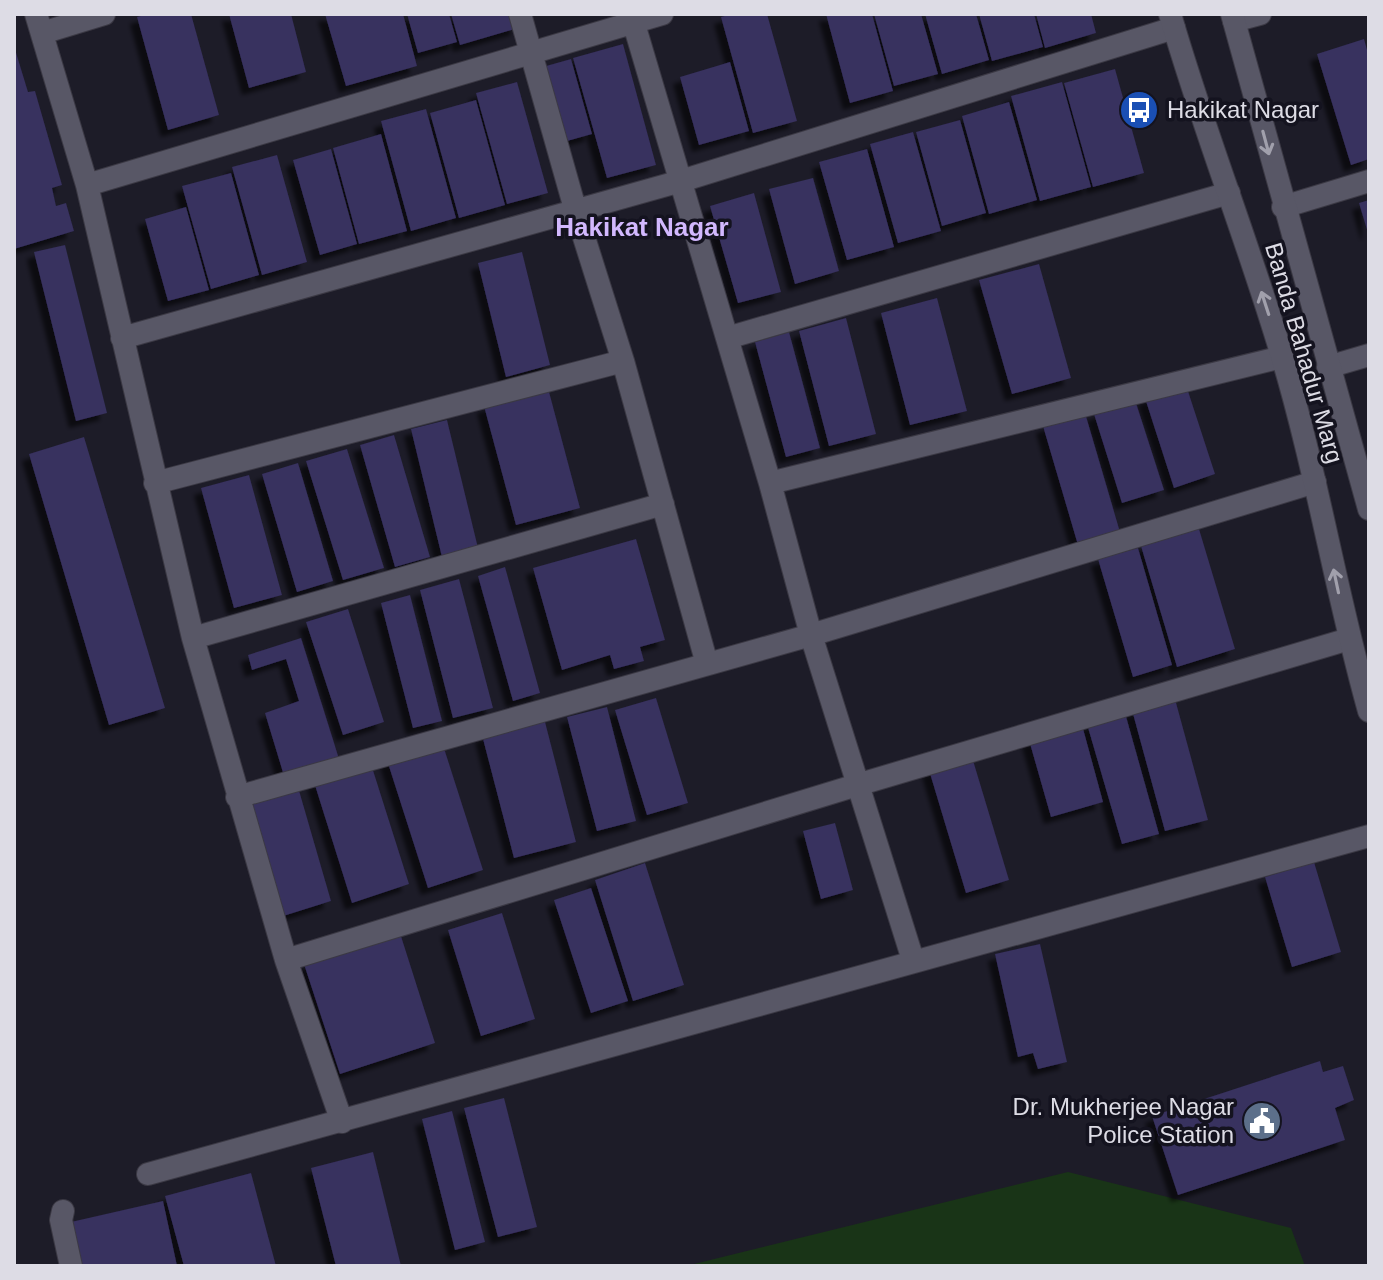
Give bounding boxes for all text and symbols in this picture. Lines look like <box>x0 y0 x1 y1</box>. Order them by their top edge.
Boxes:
bus stop icon: Hakikat Nagar <box>1118 89 1160 131</box>
place label: Hakikat Nagar <box>1167 96 1319 123</box>
one-way arrow <box>1260 130 1275 156</box>
district label: Hakikat Nagar <box>555 212 729 242</box>
street label: Banda Bahadur Marg <box>1260 239 1349 466</box>
one-way arrow <box>1256 290 1271 315</box>
one-way arrow <box>1328 569 1343 595</box>
place label: Dr. Mukherjee Nagar Police Station <box>1013 1093 1234 1148</box>
public building icon: Dr. Mukherjee Nagar Police Station <box>1241 1100 1283 1142</box>

